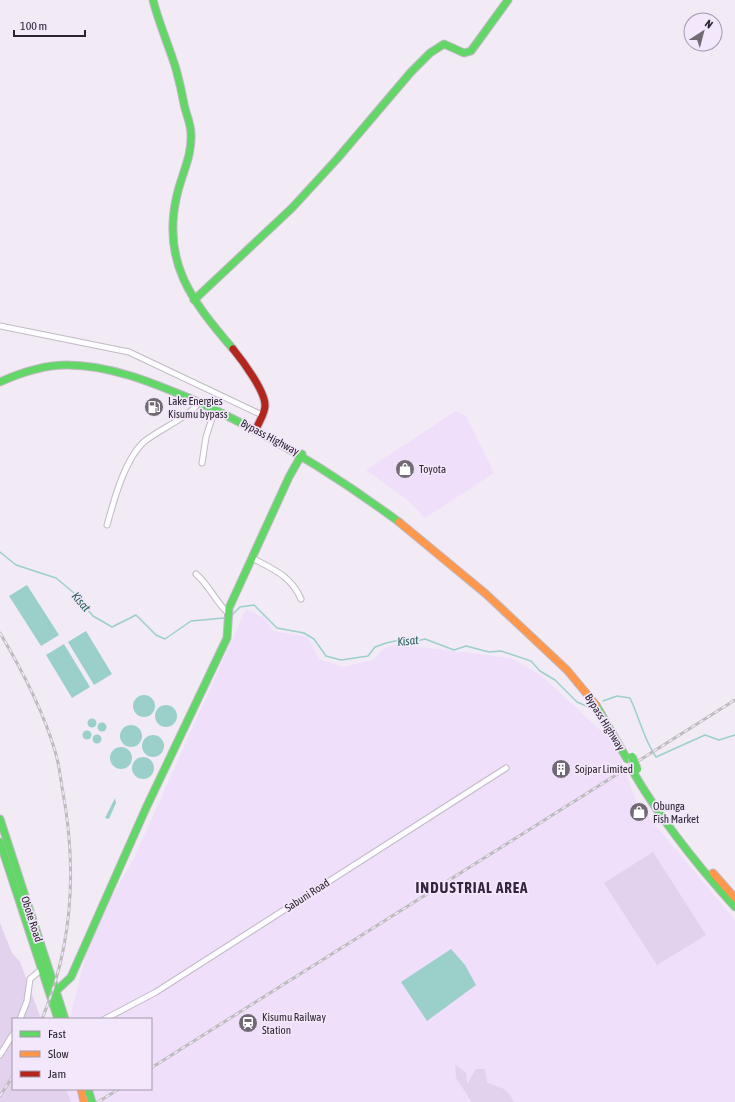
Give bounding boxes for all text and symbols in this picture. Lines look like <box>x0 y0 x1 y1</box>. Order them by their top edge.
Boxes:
scale bar <box>14 12 85 38</box>
north arrow <box>683 12 723 52</box>
text: N <box>703 17 715 31</box>
text: 100 m <box>20 19 47 33</box>
place label: Lake Energies Kisumu bypass <box>168 395 228 420</box>
fuel station icon: Lake Energies Kisumu bypass <box>143 396 165 418</box>
street label: Bypass Highway <box>239 417 302 458</box>
shop icon: Toyota <box>394 458 416 480</box>
place label: Toyota <box>419 463 446 475</box>
water label: Kisat <box>69 589 94 615</box>
water label: Kisat <box>397 633 420 649</box>
street label: Bypass Highway <box>583 691 627 753</box>
building icon: Sojpar Limited <box>550 758 572 780</box>
place label: Sojpar Limited <box>575 763 633 775</box>
place label: Obunga Fish Market <box>653 800 699 825</box>
shop icon: Obunga Fish Market <box>628 801 650 823</box>
street label: Sabuni Road <box>282 876 332 914</box>
district label: INDUSTRIAL AREA <box>416 879 528 896</box>
street label: Obote Road <box>19 895 45 943</box>
place label: Kisumu Railway Station <box>262 1011 326 1036</box>
station icon: Kisumu Railway Station <box>237 1012 259 1034</box>
legend <box>12 1018 152 1090</box>
text: Fast <box>48 1027 66 1041</box>
text: Slow <box>48 1047 69 1061</box>
text: Jam <box>48 1067 66 1081</box>

